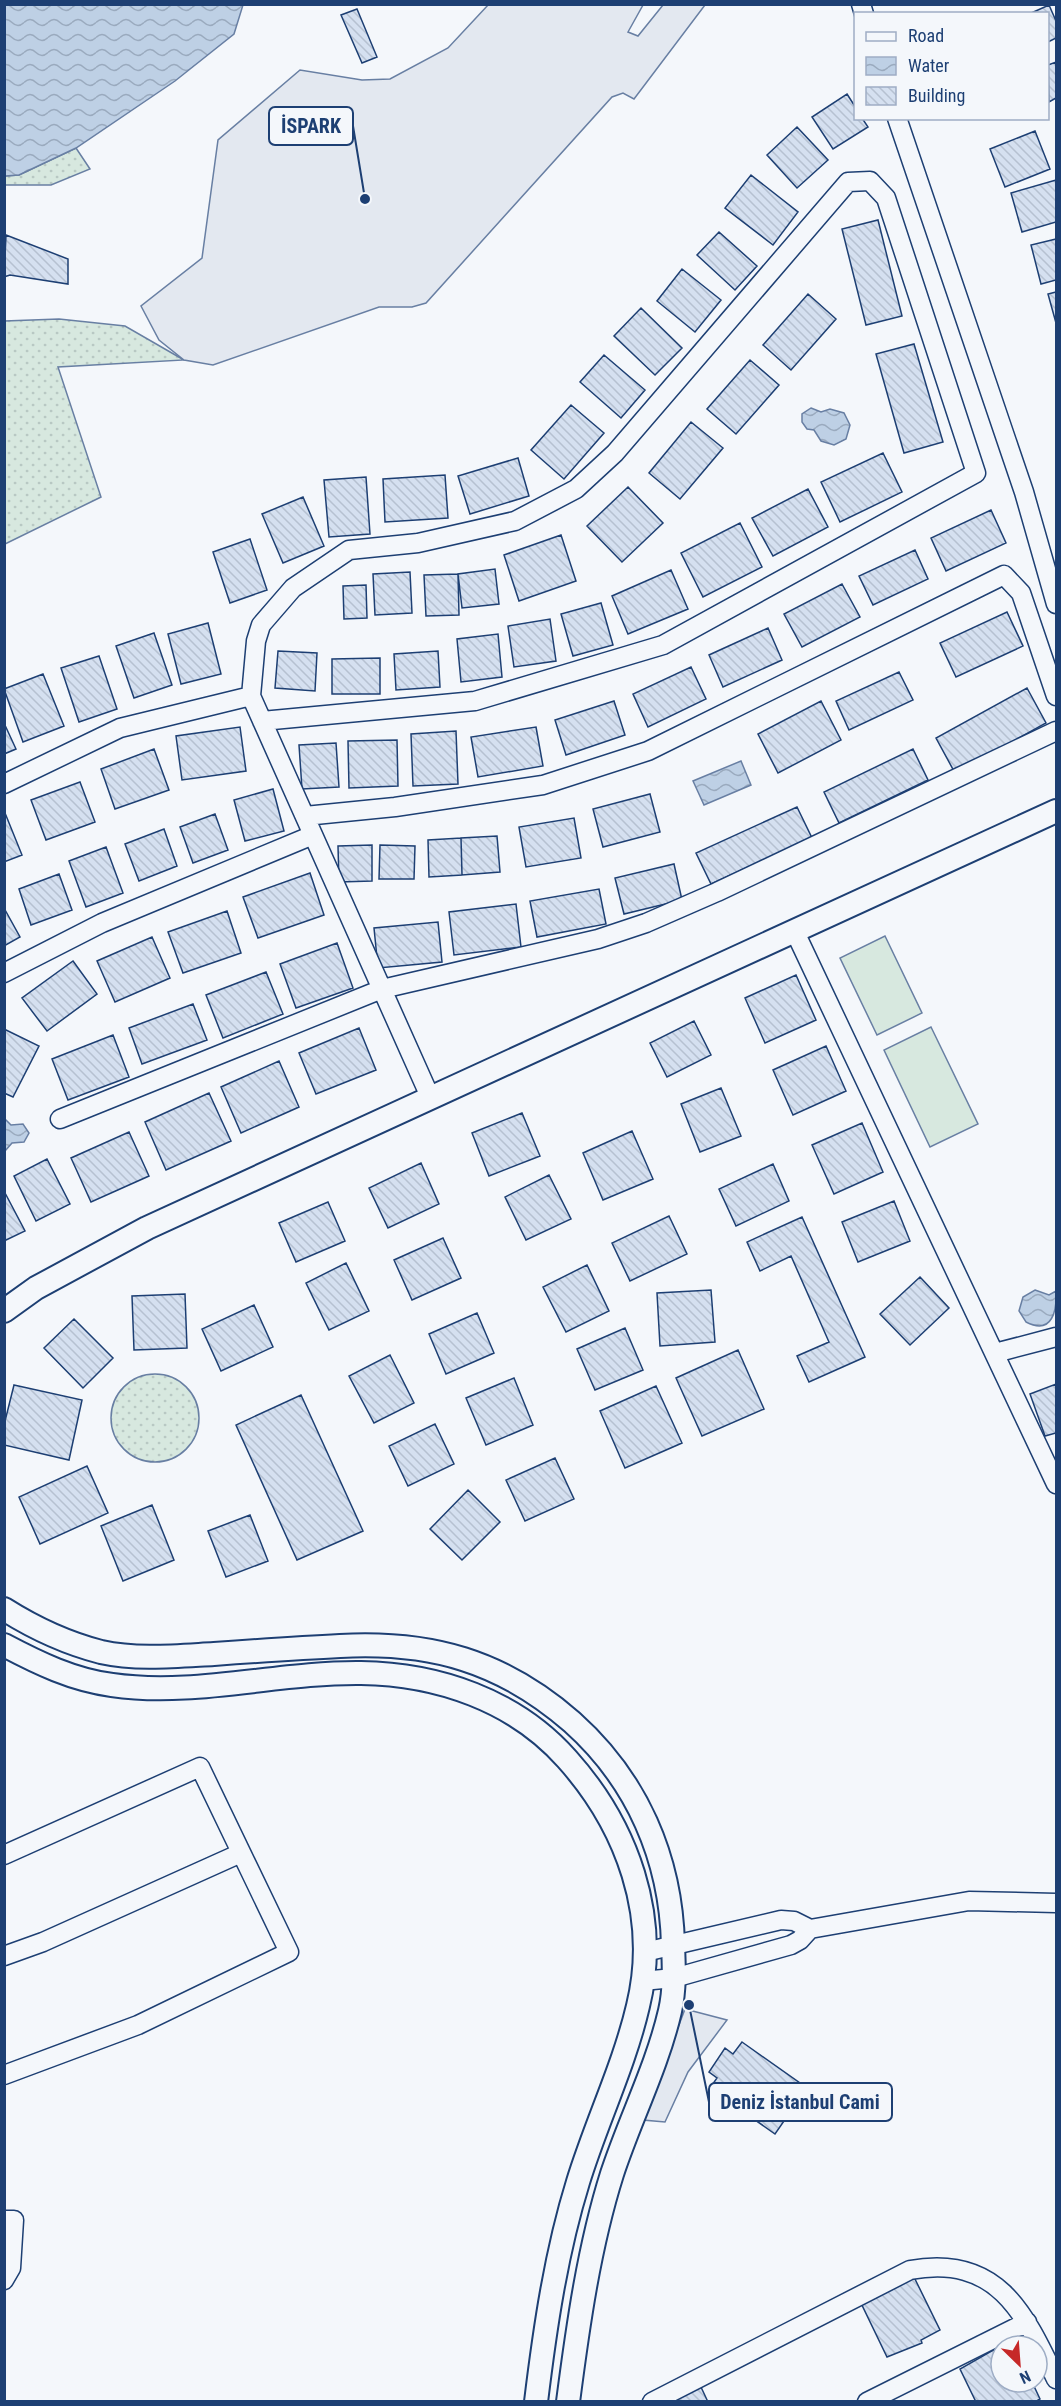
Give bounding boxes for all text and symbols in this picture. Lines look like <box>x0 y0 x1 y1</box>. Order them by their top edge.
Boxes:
legend <box>854 12 1049 120</box>
text: Road <box>908 25 944 46</box>
text: Water <box>908 55 950 76</box>
text: Building <box>908 85 965 106</box>
callout: İSPARK <box>269 107 353 145</box>
text: İSPARK <box>281 114 342 138</box>
callout: Deniz İstanbul Cami <box>709 2083 892 2121</box>
text: Deniz İstanbul Cami <box>720 2090 880 2114</box>
north arrow <box>989 2334 1049 2394</box>
text: N <box>1017 2366 1034 2388</box>

